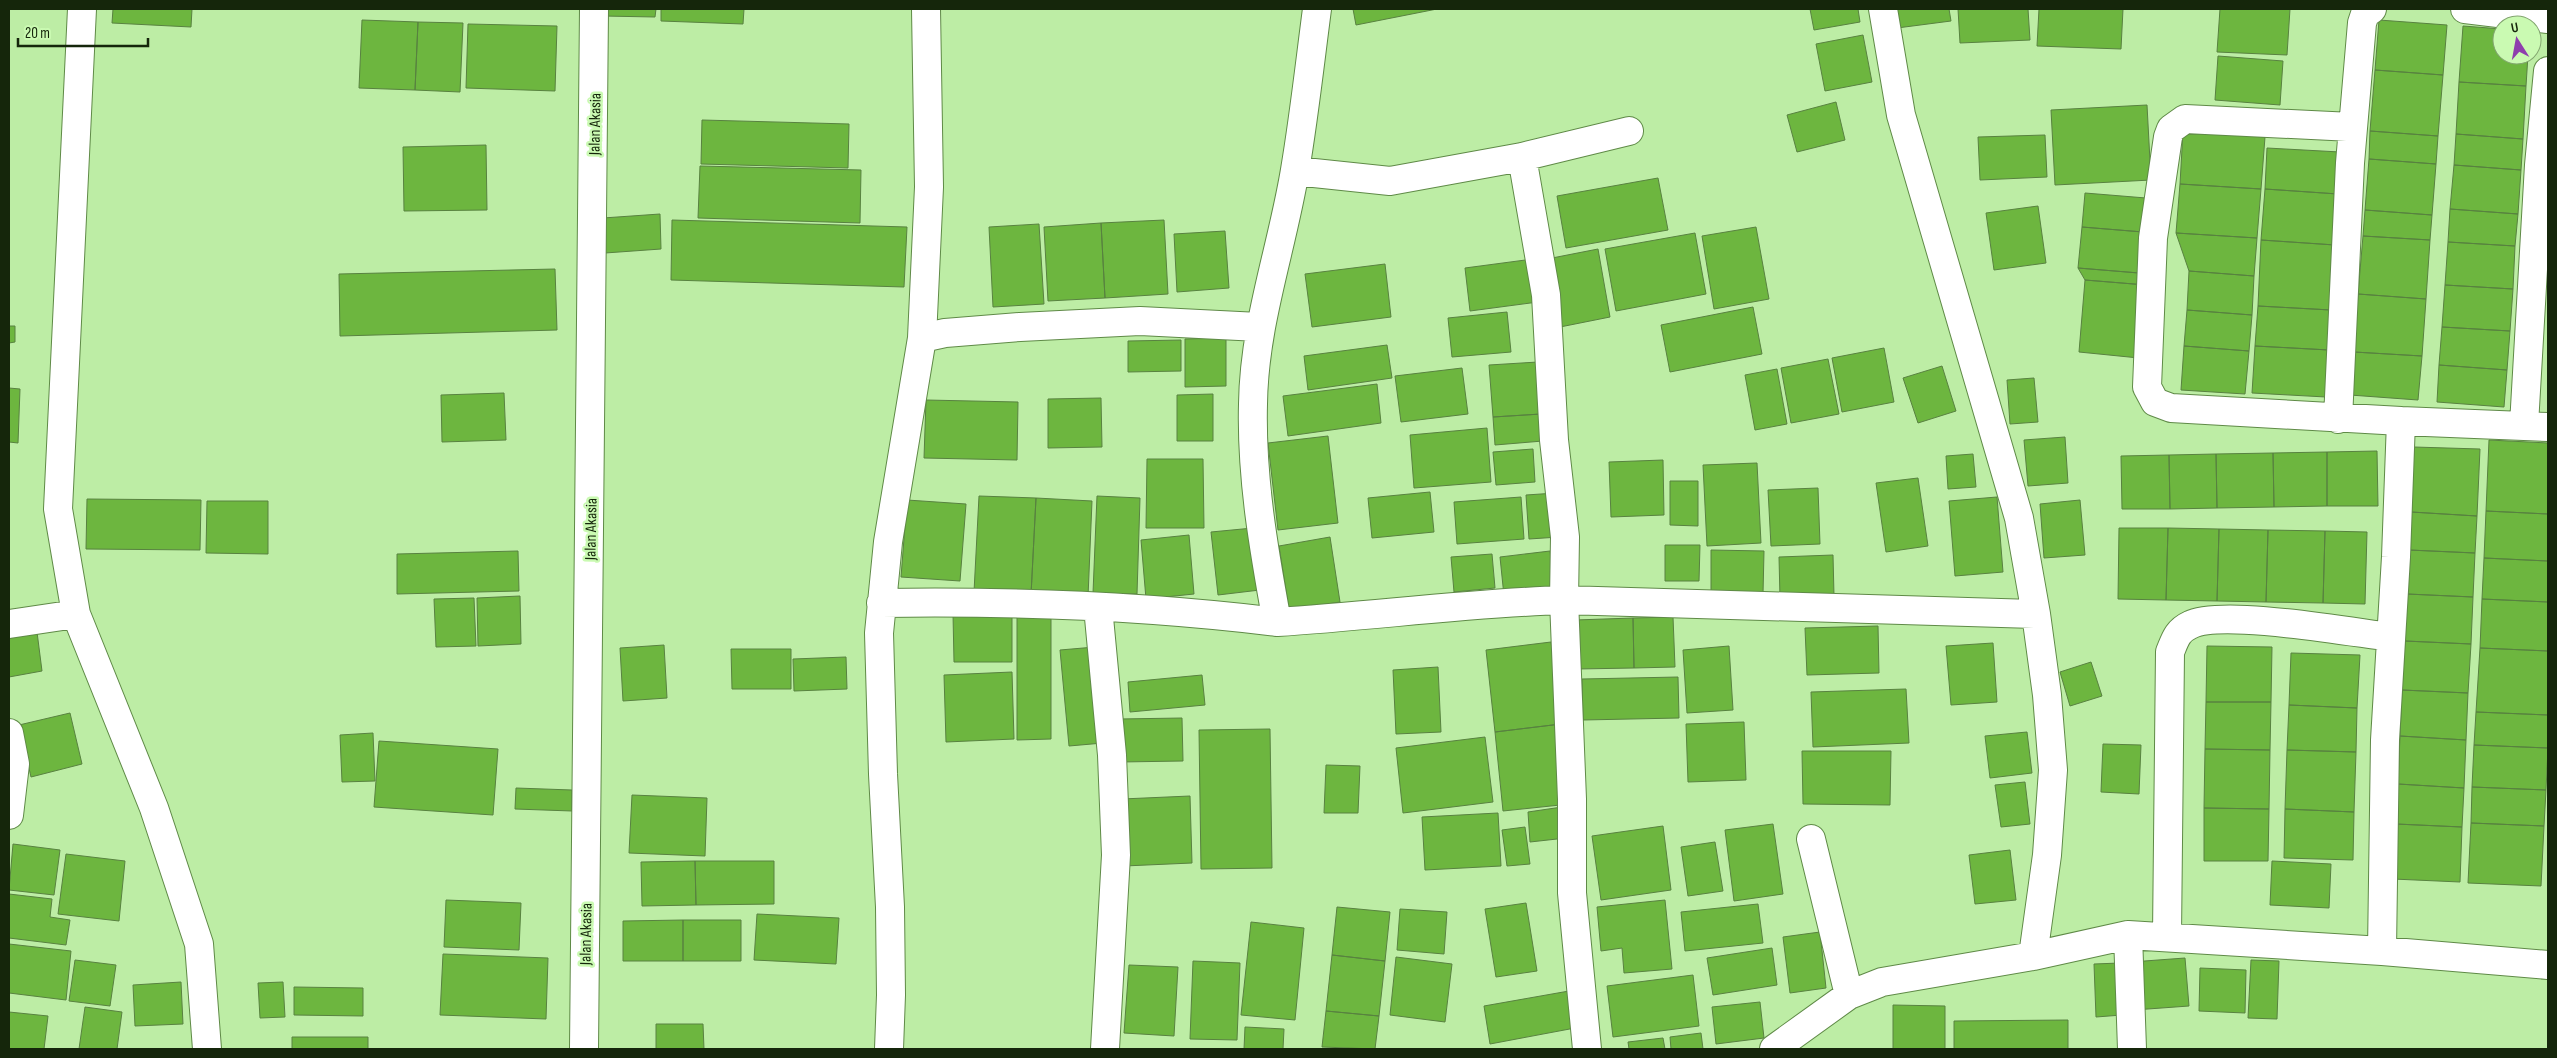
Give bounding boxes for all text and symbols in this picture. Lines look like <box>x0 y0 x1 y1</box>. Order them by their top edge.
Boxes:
scale bar <box>18 15 148 47</box>
north arrow <box>2492 15 2542 65</box>
text: U <box>2509 19 2520 37</box>
text: 20 m <box>25 24 50 43</box>
street label: Jalan Akasia <box>585 93 606 156</box>
street label: Jalan Akasia <box>581 498 602 561</box>
street label: Jalan Akasia <box>576 903 597 966</box>

